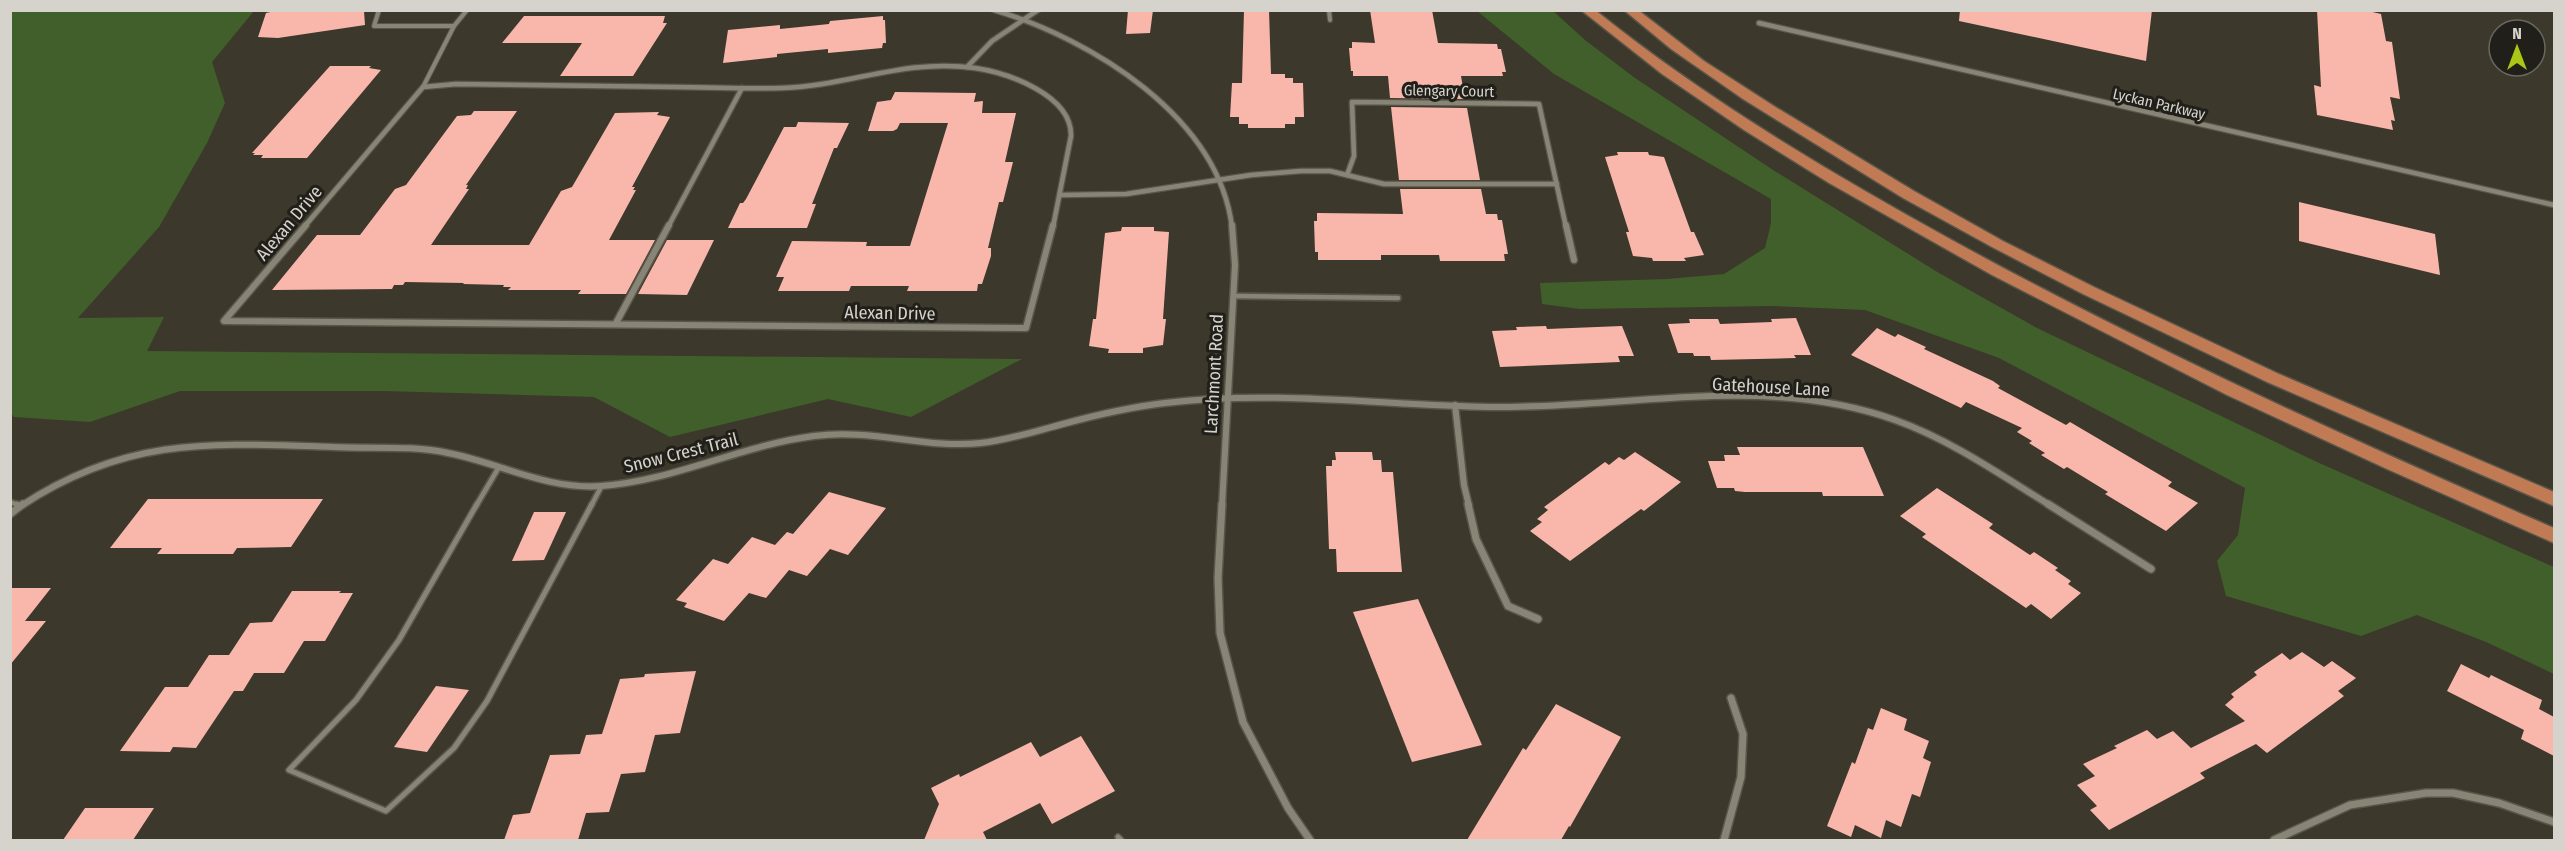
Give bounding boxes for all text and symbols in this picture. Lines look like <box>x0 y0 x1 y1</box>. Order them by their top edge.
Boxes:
north arrow <box>2487 18 2547 78</box>
text: N <box>2512 24 2522 43</box>
street label: Glengary Court <box>1404 81 1495 101</box>
street label: Lyckan Parkway <box>2111 85 2207 123</box>
street label: Alexan Drive <box>251 181 327 265</box>
street label: Alexan Drive <box>844 301 936 325</box>
street label: Larchmont Road <box>1200 314 1228 434</box>
street label: Gatehouse Lane <box>1712 373 1831 401</box>
street label: Snow Crest Trail <box>622 428 741 478</box>

